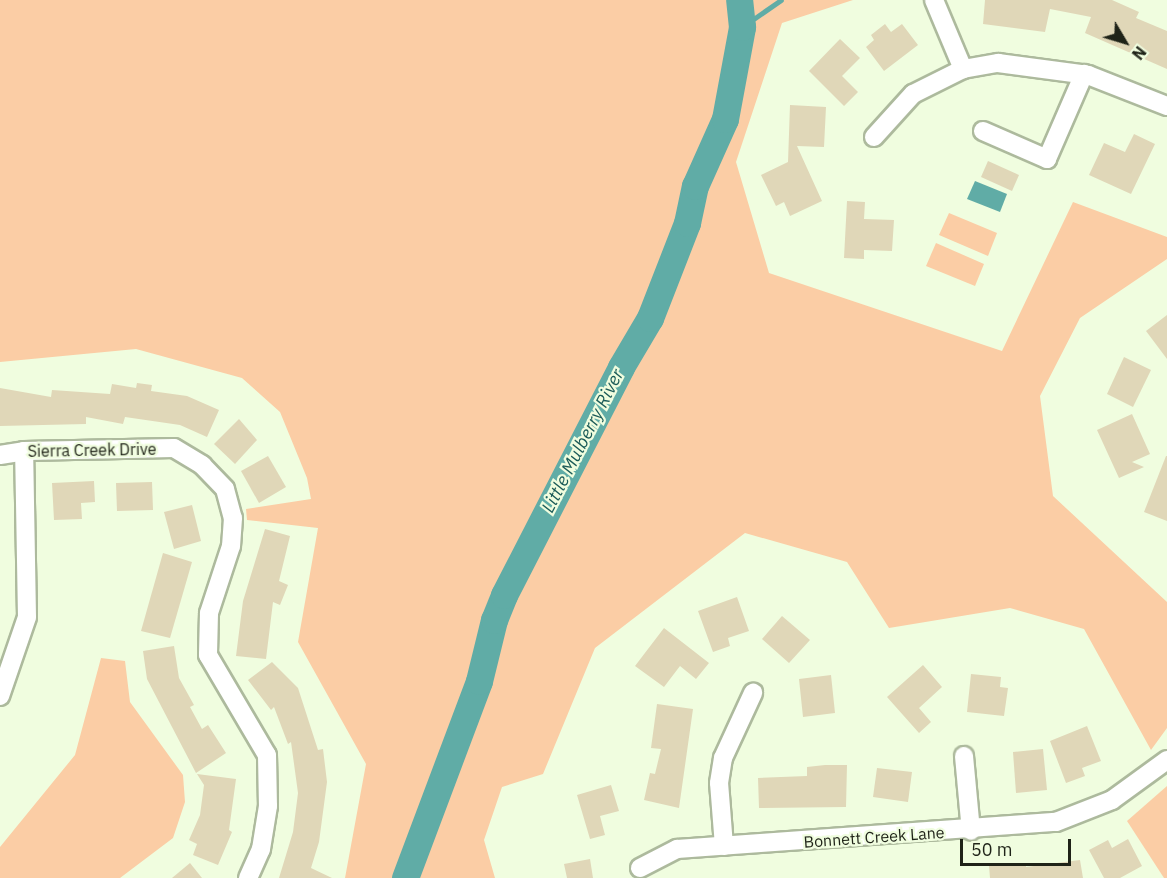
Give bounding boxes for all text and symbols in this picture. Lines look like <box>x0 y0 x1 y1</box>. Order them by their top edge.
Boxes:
north arrow <box>1095 12 1155 72</box>
text: N <box>1128 42 1151 64</box>
water label: Little Mulberry River <box>537 366 629 516</box>
street label: Sierra Creek Drive <box>27 439 157 461</box>
street label: Bonnett Creek Lane <box>803 823 945 851</box>
scale bar <box>963 827 1074 865</box>
text: 50 m <box>971 838 1013 861</box>

